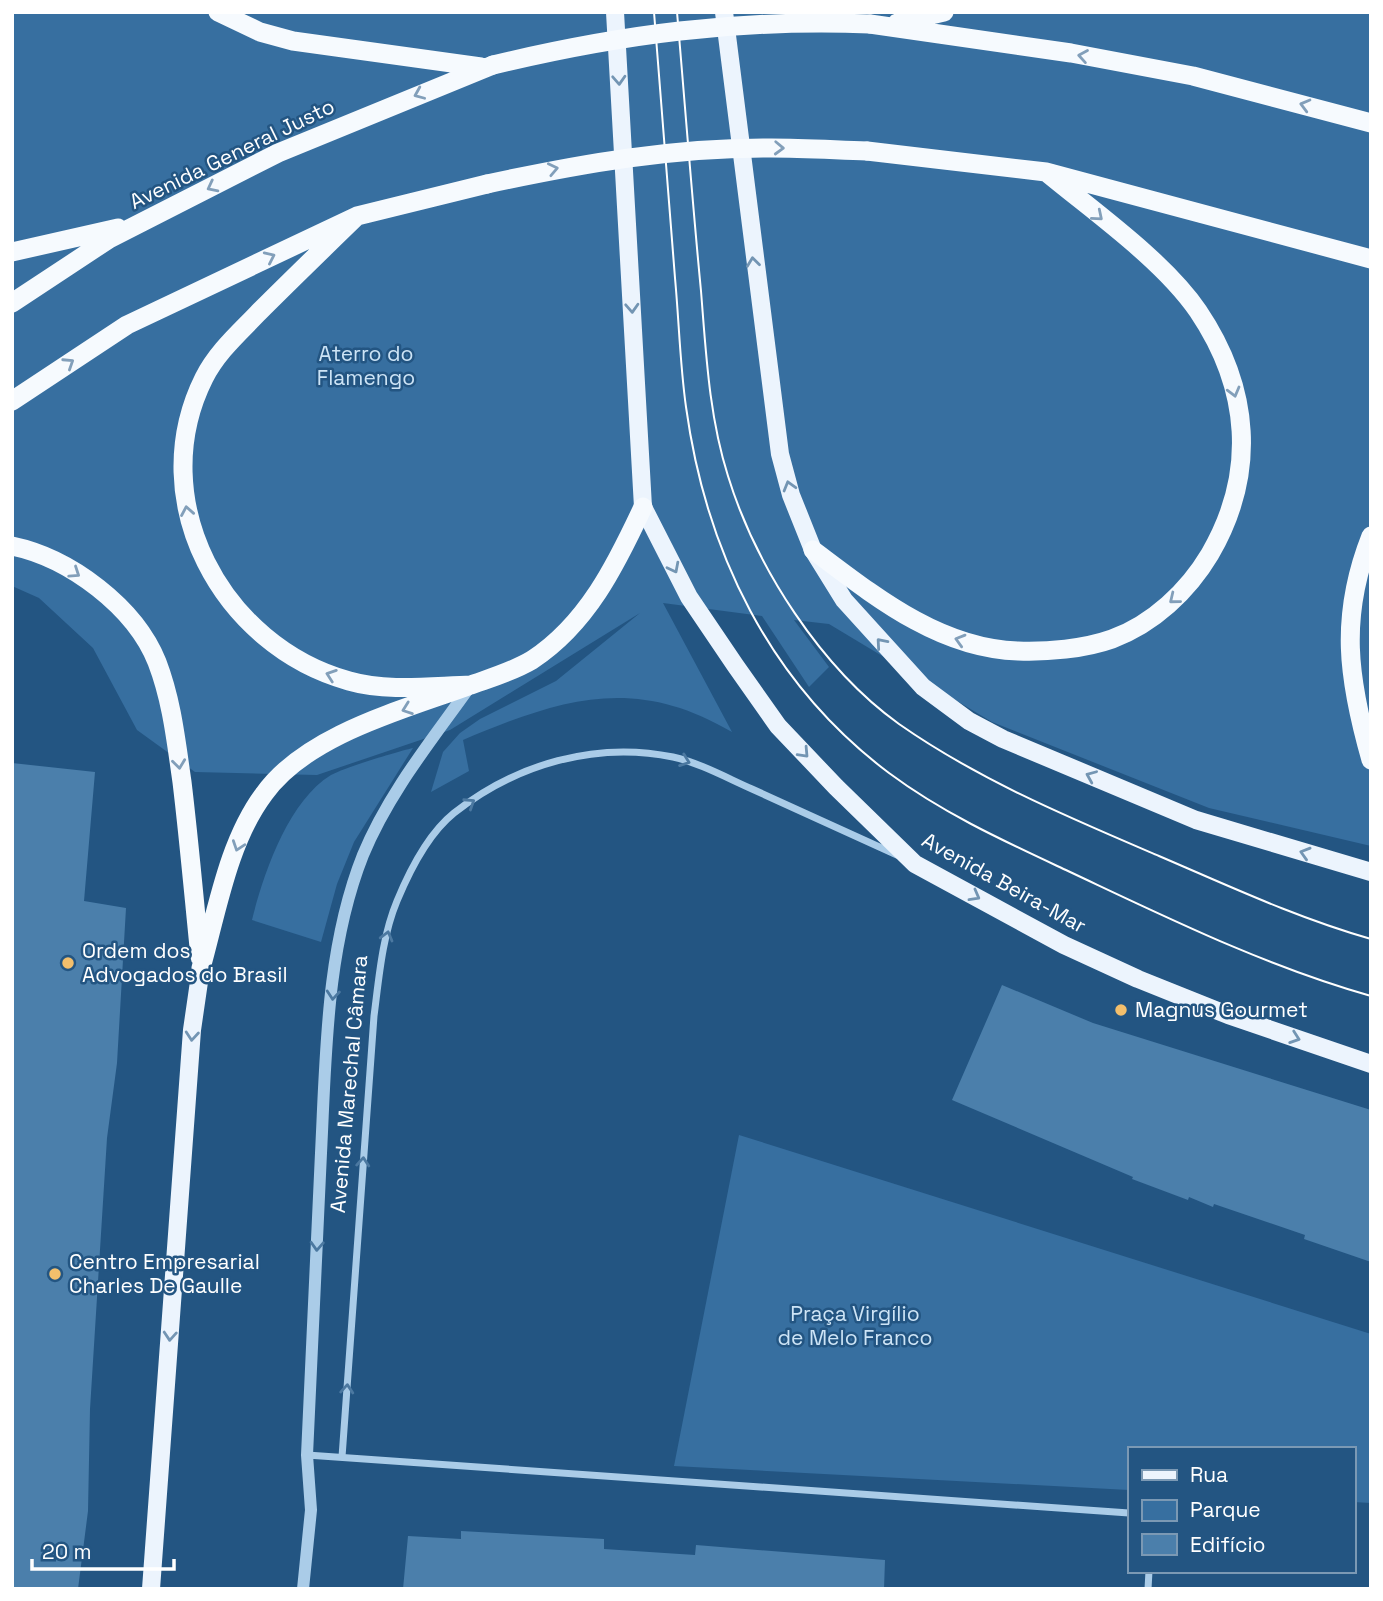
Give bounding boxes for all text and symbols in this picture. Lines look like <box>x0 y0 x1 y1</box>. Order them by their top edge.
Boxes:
one-way arrow <box>1077 49 1089 64</box>
one-way arrow <box>611 75 626 86</box>
one-way arrow <box>414 85 426 99</box>
street label: Avenida General Justo <box>125 92 339 215</box>
one-way arrow <box>1299 99 1311 114</box>
one-way arrow <box>775 140 785 156</box>
one-way arrow <box>547 163 559 178</box>
one-way arrow <box>206 178 219 192</box>
one-way arrow <box>1091 207 1103 220</box>
one-way arrow <box>263 251 275 265</box>
one-way arrow <box>746 256 761 267</box>
one-way arrow <box>624 302 639 313</box>
park label: Aterro do Flamengo <box>317 340 415 391</box>
one-way arrow <box>61 359 74 371</box>
one-way arrow <box>1226 386 1240 398</box>
one-way arrow <box>782 480 797 492</box>
one-way arrow <box>180 505 195 517</box>
one-way arrow <box>666 561 679 573</box>
one-way arrow <box>67 564 80 577</box>
one-way arrow <box>1169 591 1182 603</box>
one-way arrow <box>955 633 967 648</box>
one-way arrow <box>877 639 889 652</box>
one-way arrow <box>325 669 337 683</box>
one-way arrow <box>401 700 413 714</box>
one-way arrow <box>796 745 809 758</box>
one-way arrow <box>678 753 690 767</box>
one-way arrow <box>172 758 187 769</box>
one-way arrow <box>1086 771 1098 785</box>
one-way arrow <box>462 799 475 811</box>
street label: Avenida Beira-Mar <box>917 826 1091 939</box>
one-way arrow <box>232 839 246 851</box>
one-way arrow <box>1300 846 1312 861</box>
one-way arrow <box>968 888 980 902</box>
one-way arrow <box>379 931 393 943</box>
place label: Ordem dos Advogados do Brasil <box>82 937 288 988</box>
street label: Avenida Marechal Câmara <box>324 954 373 1214</box>
marker: Ordem dos Advogados do Brasil <box>60 955 76 971</box>
one-way arrow <box>325 989 340 1000</box>
place label: Magnus Gourmet <box>1135 996 1308 1023</box>
marker: Magnus Gourmet <box>1113 1002 1129 1018</box>
one-way arrow <box>185 1030 200 1041</box>
one-way arrow <box>1288 1030 1300 1044</box>
one-way arrow <box>355 1157 370 1168</box>
one-way arrow <box>310 1241 325 1252</box>
place label: Centro Empresarial Charles De Gaulle <box>69 1248 260 1299</box>
marker: Centro Empresarial Charles De Gaulle <box>47 1266 63 1282</box>
park label: Praça Virgílio de Melo Franco <box>778 1300 932 1351</box>
one-way arrow <box>163 1331 178 1342</box>
one-way arrow <box>339 1384 354 1395</box>
legend <box>1128 1447 1355 1573</box>
text: Rua <box>1190 1461 1228 1488</box>
text: Parque <box>1190 1496 1261 1523</box>
scale bar <box>32 1528 173 1572</box>
text: Edifício <box>1190 1531 1266 1558</box>
text: 20 m <box>42 1538 92 1565</box>

